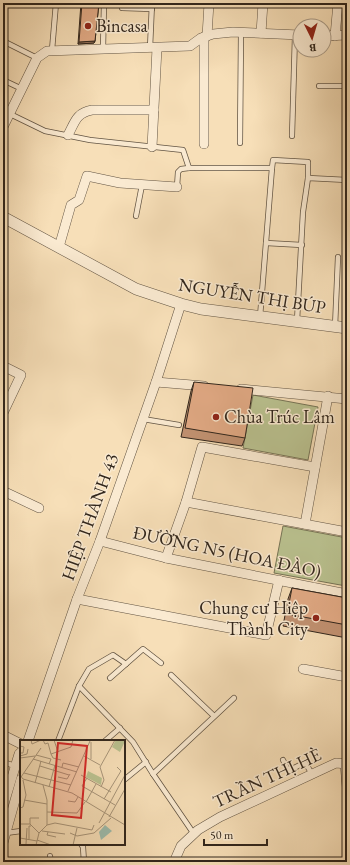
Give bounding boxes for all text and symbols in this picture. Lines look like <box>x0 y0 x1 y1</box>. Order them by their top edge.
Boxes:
place label: Bincasa <box>96 14 149 37</box>
north arrow <box>292 18 332 58</box>
marker: Bincasa <box>83 21 93 31</box>
text: B <box>309 41 317 55</box>
street label: NGUYỄN THỊ BÚP <box>177 272 328 319</box>
place label: Chùa Trúc Lâm <box>224 405 335 428</box>
marker: Chùa Trúc Lâm <box>211 412 221 422</box>
street label: HIỆP THÀNH 43 <box>56 450 123 583</box>
street label: ĐƯỜNG N5 (HOA ĐÀO) <box>131 520 323 583</box>
place label: Chung cư Hiệp Thành City <box>199 596 308 640</box>
marker: Chung cư Hiệp Thành City <box>311 613 321 623</box>
inset map <box>20 740 125 845</box>
street label: TRẦN THỊ HÈ <box>209 742 325 813</box>
scale bar <box>204 821 267 847</box>
text: 50 m <box>210 827 234 843</box>

